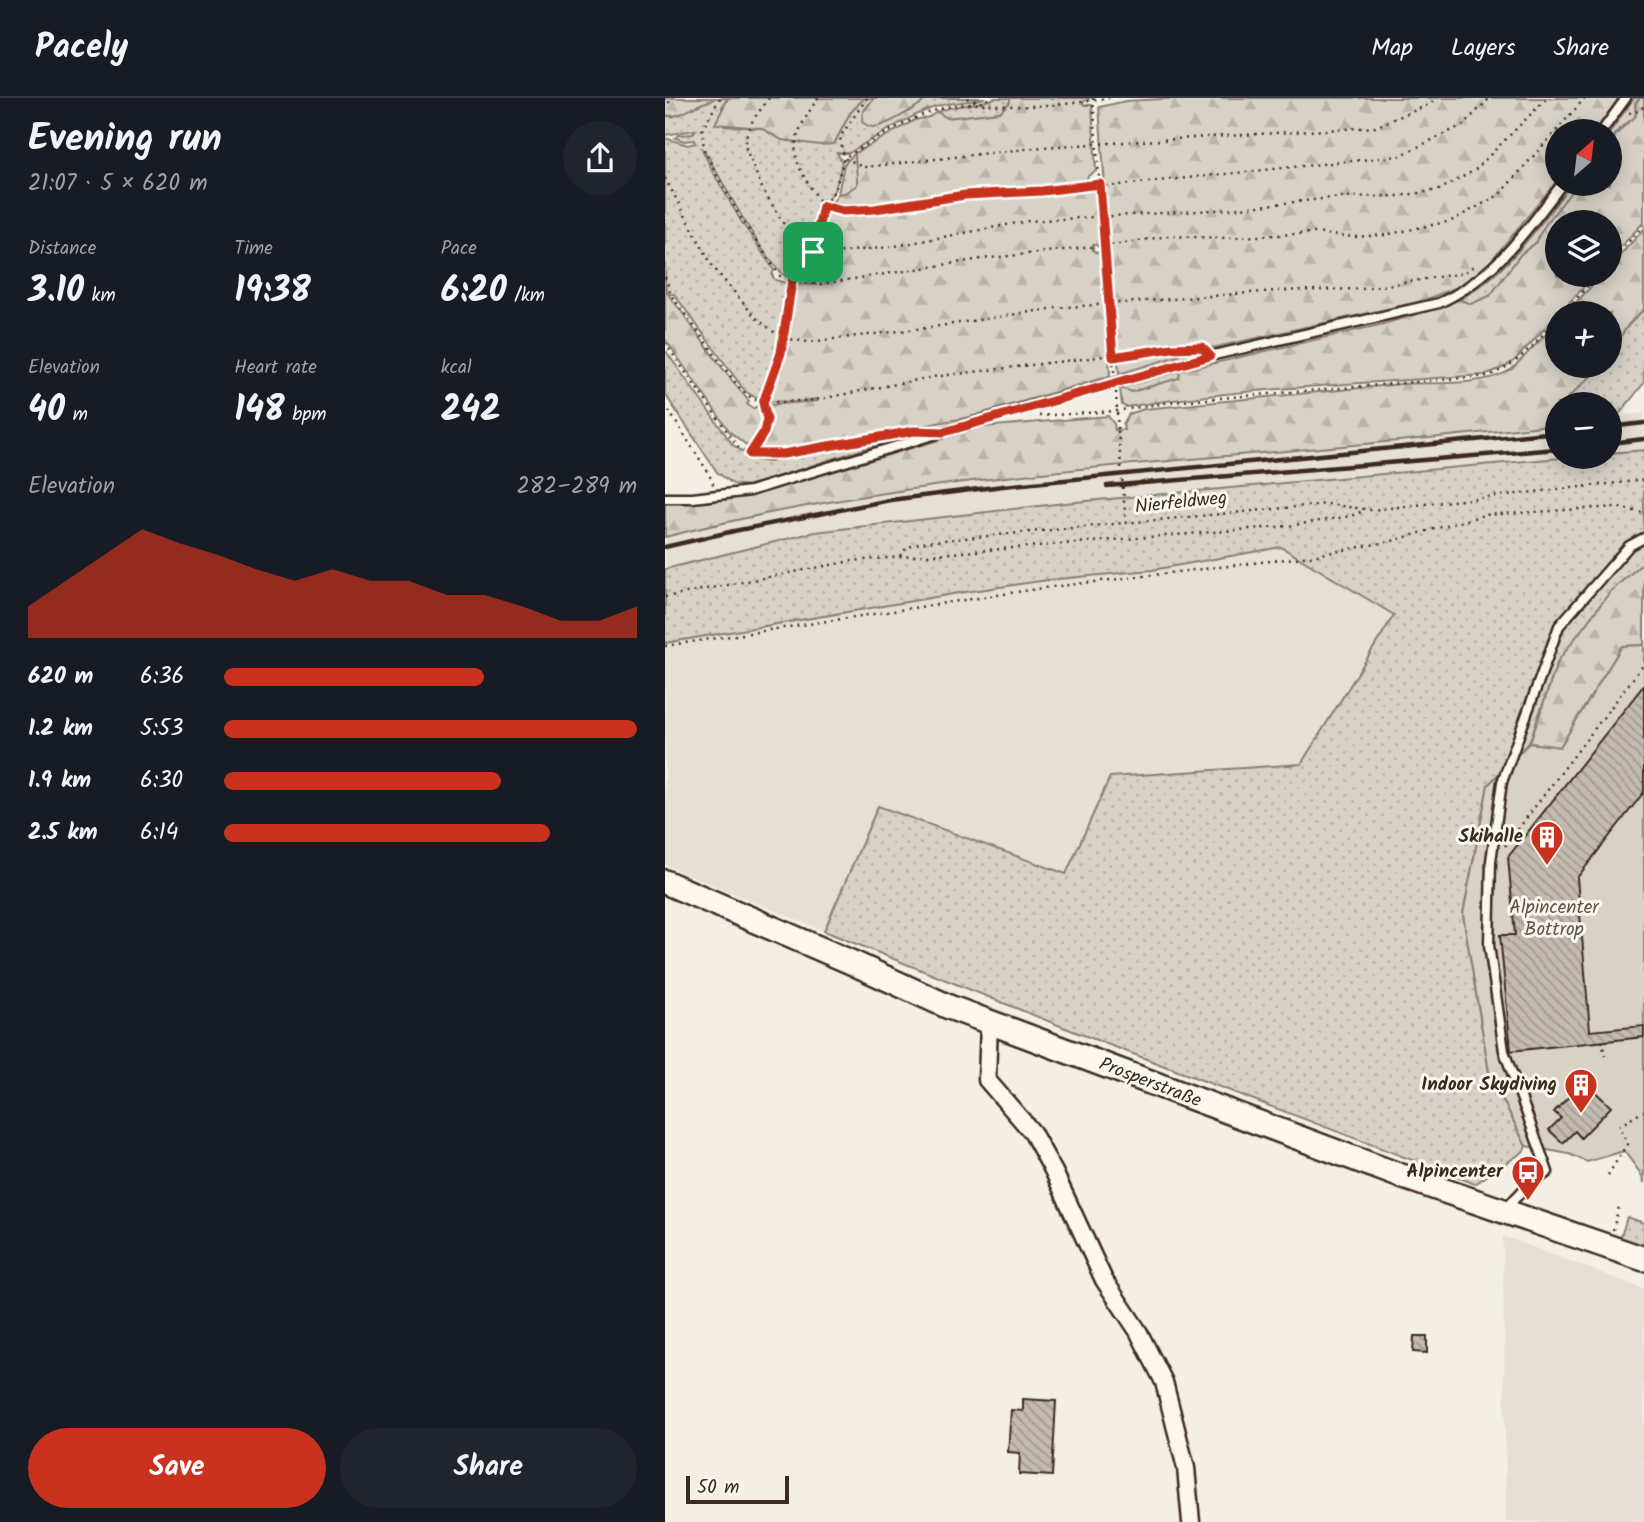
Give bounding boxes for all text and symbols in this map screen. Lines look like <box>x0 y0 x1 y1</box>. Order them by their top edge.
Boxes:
text: Pacely <box>35 22 128 75</box>
text: Map <box>1371 29 1413 68</box>
text: Layers <box>1451 29 1515 68</box>
text: Share <box>1553 29 1609 68</box>
text: Evening run <box>28 110 222 170</box>
north arrow <box>1545 119 1622 196</box>
map controls <box>1545 119 1622 469</box>
button: share <box>563 121 637 195</box>
text: 21:07 · 5 × 620 m <box>28 166 207 202</box>
button: layers <box>1545 210 1622 287</box>
pin <box>783 222 843 282</box>
icon: arrive <box>794 233 832 271</box>
text: Distance <box>28 234 96 264</box>
text: Time <box>234 234 273 264</box>
text: Pace <box>441 234 477 264</box>
text: 3.10 <box>28 264 84 320</box>
text: 19:38 <box>234 264 311 320</box>
text: 6:20 <box>441 264 507 320</box>
text: km <box>84 281 116 311</box>
text: /km <box>507 281 545 311</box>
button: + <box>1545 301 1622 378</box>
text: Elevation <box>28 353 100 383</box>
text: Heart rate <box>234 353 317 383</box>
text: kcal <box>441 353 472 383</box>
text: 40 <box>28 383 65 439</box>
text: 148 <box>234 383 285 439</box>
text: 242 <box>441 383 501 439</box>
button: − <box>1545 392 1622 469</box>
text: m <box>65 400 88 430</box>
text: bpm <box>285 400 326 430</box>
text: Elevation <box>28 469 115 505</box>
text: 282–289 m <box>516 469 637 505</box>
street label: Nierfeldweg <box>1133 483 1229 523</box>
text: 620 m <box>28 659 93 695</box>
text: 6:36 <box>140 659 184 695</box>
text: 1.2 km <box>28 711 93 747</box>
text: 5:53 <box>140 711 184 747</box>
text: 1.9 km <box>28 763 91 799</box>
text: 6:30 <box>140 763 183 799</box>
text: 2.5 km <box>28 815 98 851</box>
text: 6:14 <box>140 815 178 851</box>
building icon: Skihalle <box>1528 818 1566 867</box>
place label: Skihalle <box>1458 822 1523 852</box>
park label: Alpincenter Bottrop <box>1509 893 1600 945</box>
street label: Prosperstraße <box>1094 1050 1206 1116</box>
building icon: Indoor Skydiving <box>1562 1066 1600 1115</box>
place label: Indoor Skydiving <box>1421 1070 1557 1100</box>
bus stop icon: Alpincenter <box>1509 1153 1547 1202</box>
place label: Alpincenter <box>1406 1157 1504 1187</box>
button: Save <box>28 1428 326 1508</box>
button: Share <box>340 1428 637 1508</box>
scale bar <box>686 1473 789 1505</box>
text: 50 m <box>697 1473 739 1503</box>

